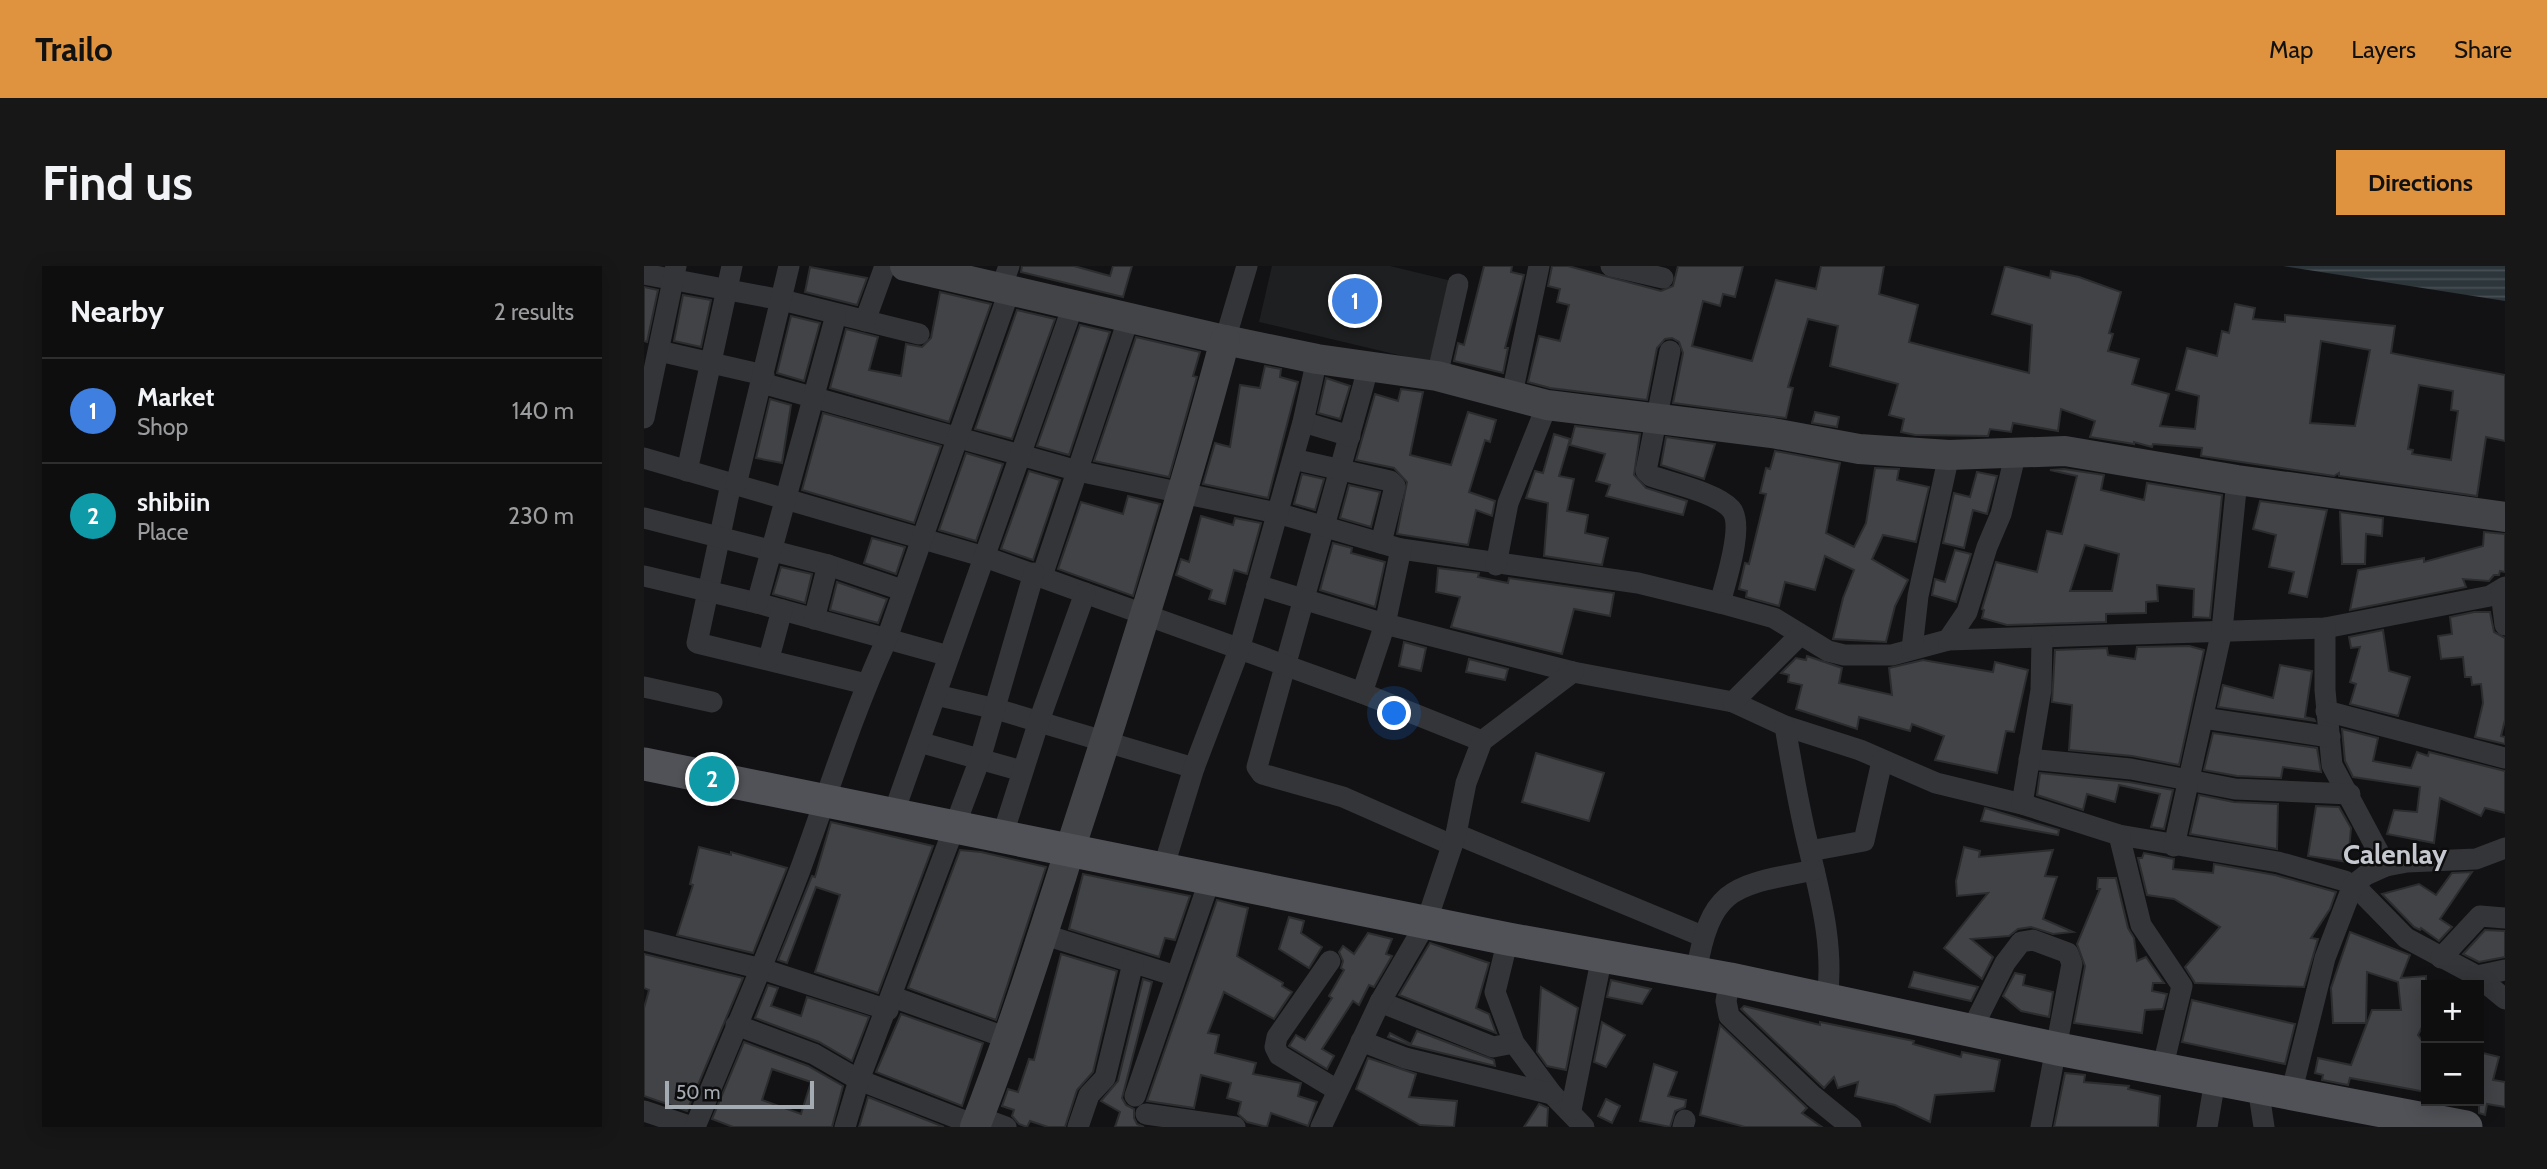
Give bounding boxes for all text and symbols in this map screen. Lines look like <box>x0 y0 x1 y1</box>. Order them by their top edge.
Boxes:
text: Trailo <box>35 29 113 69</box>
text: Map <box>2269 35 2313 64</box>
text: Layers <box>2351 35 2416 64</box>
text: Share <box>2454 35 2512 64</box>
button: Directions <box>2336 150 2505 215</box>
text: Find us <box>42 153 193 212</box>
pin: 1 <box>1332 275 1378 327</box>
text: Nearby <box>70 293 164 330</box>
text: 2 results <box>494 298 574 326</box>
text: Market <box>137 381 214 413</box>
text: 1 <box>89 397 97 425</box>
text: 140 m <box>512 397 574 425</box>
text: Shop <box>137 413 188 441</box>
text: shibiin <box>137 486 210 518</box>
text: 2 <box>87 502 99 530</box>
text: 230 m <box>508 502 574 530</box>
text: Place <box>137 518 189 546</box>
your location <box>1377 696 1411 730</box>
pin: 2 <box>689 753 735 805</box>
district label: Calenlay <box>2343 837 2447 871</box>
map controls <box>2421 980 2484 1106</box>
button: + <box>2421 980 2484 1043</box>
button: − <box>2421 1043 2484 1106</box>
scale bar <box>665 1078 814 1110</box>
text: 50 m <box>676 1081 720 1104</box>

